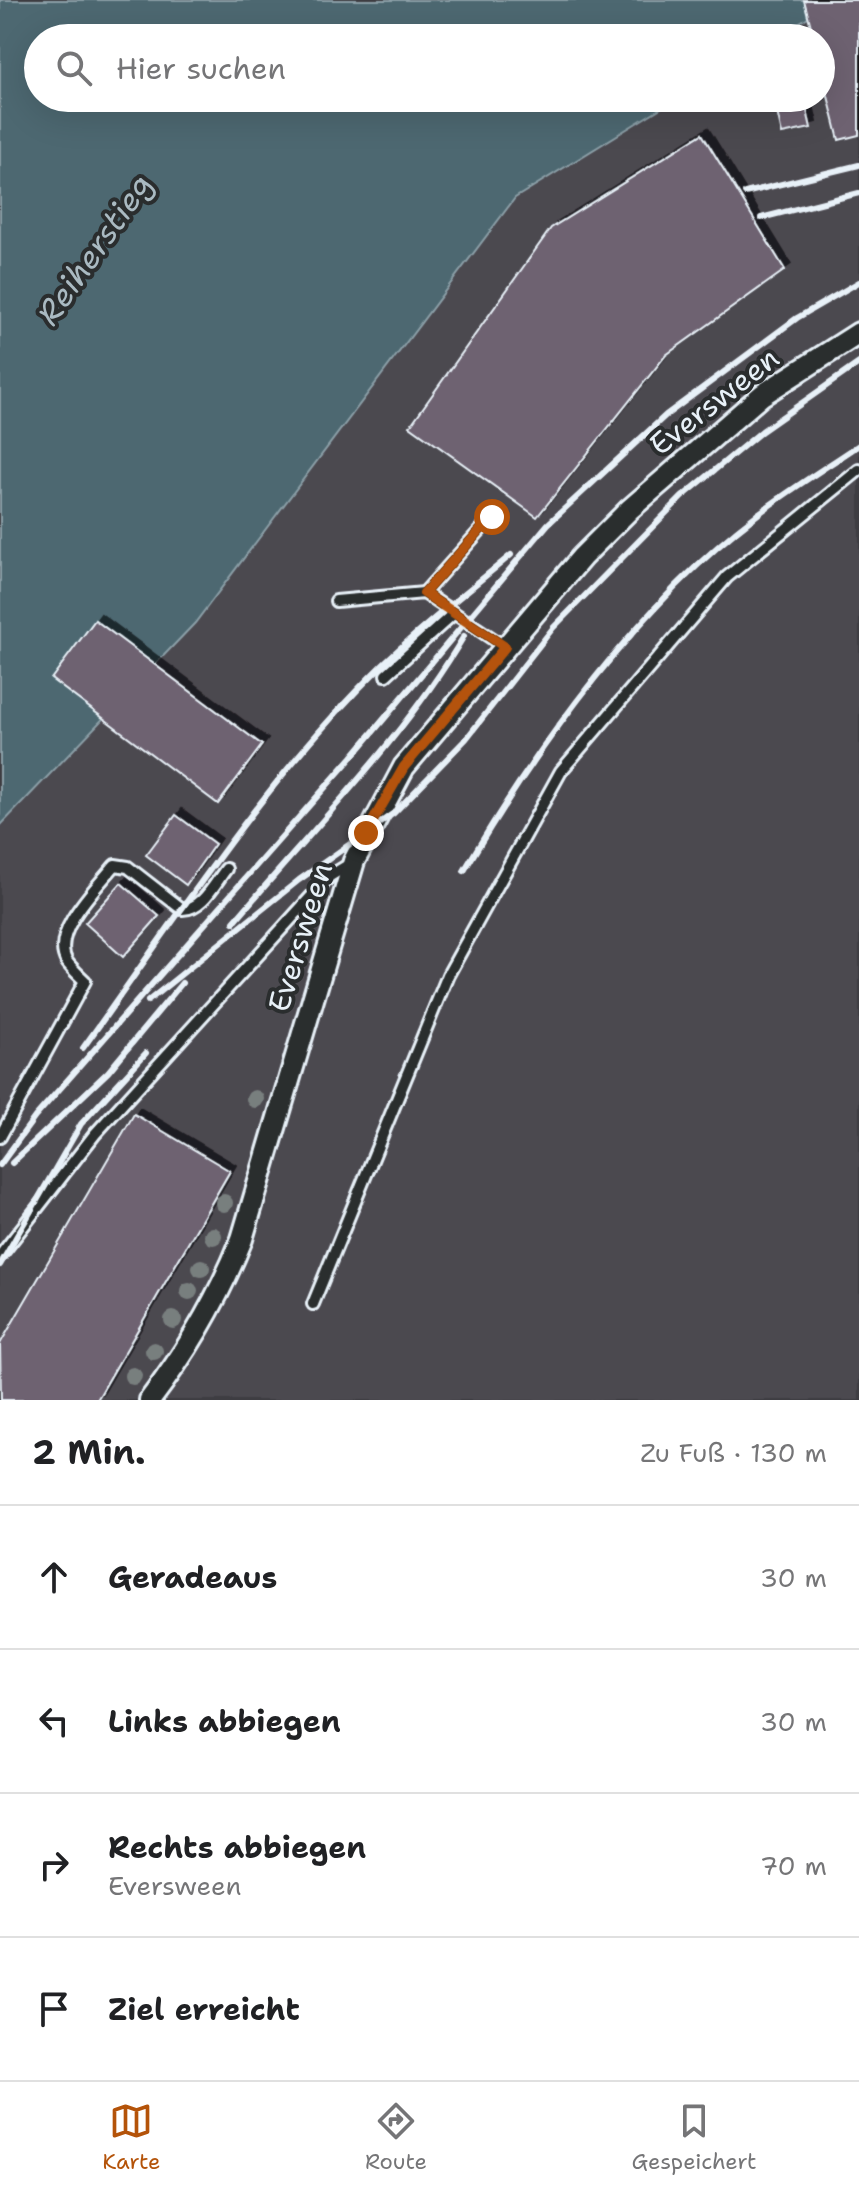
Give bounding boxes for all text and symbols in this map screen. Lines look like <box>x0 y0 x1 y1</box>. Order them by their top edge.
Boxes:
search box <box>24 24 835 112</box>
icon: search <box>52 46 96 90</box>
text: Hier suchen <box>116 48 286 89</box>
water label: Reiherstieg <box>26 165 162 333</box>
street label: Eversween <box>641 337 787 465</box>
route start <box>474 499 510 535</box>
route end <box>348 815 384 851</box>
street label: Eversween <box>258 857 342 1017</box>
text: 2 Min. <box>32 1429 145 1475</box>
text: Zu Fuß · 130 m <box>640 1435 827 1470</box>
icon: ahead <box>32 1555 76 1599</box>
text: Geradeaus <box>108 1557 277 1598</box>
text: 30 m <box>760 1560 827 1595</box>
icon: left <box>32 1699 76 1743</box>
text: Links abbiegen <box>108 1701 341 1742</box>
text: 30 m <box>760 1704 827 1739</box>
text: Rechts abbiegen <box>108 1827 366 1868</box>
icon: right <box>32 1843 76 1887</box>
text: 70 m <box>760 1848 827 1883</box>
text: Eversween <box>108 1868 241 1903</box>
icon: arrive <box>32 1987 76 2031</box>
text: Ziel erreicht <box>108 1989 300 2030</box>
tab: Karte <box>102 2099 160 2176</box>
tab: Route <box>365 2099 427 2176</box>
tab: Gespeichert <box>631 2099 757 2176</box>

